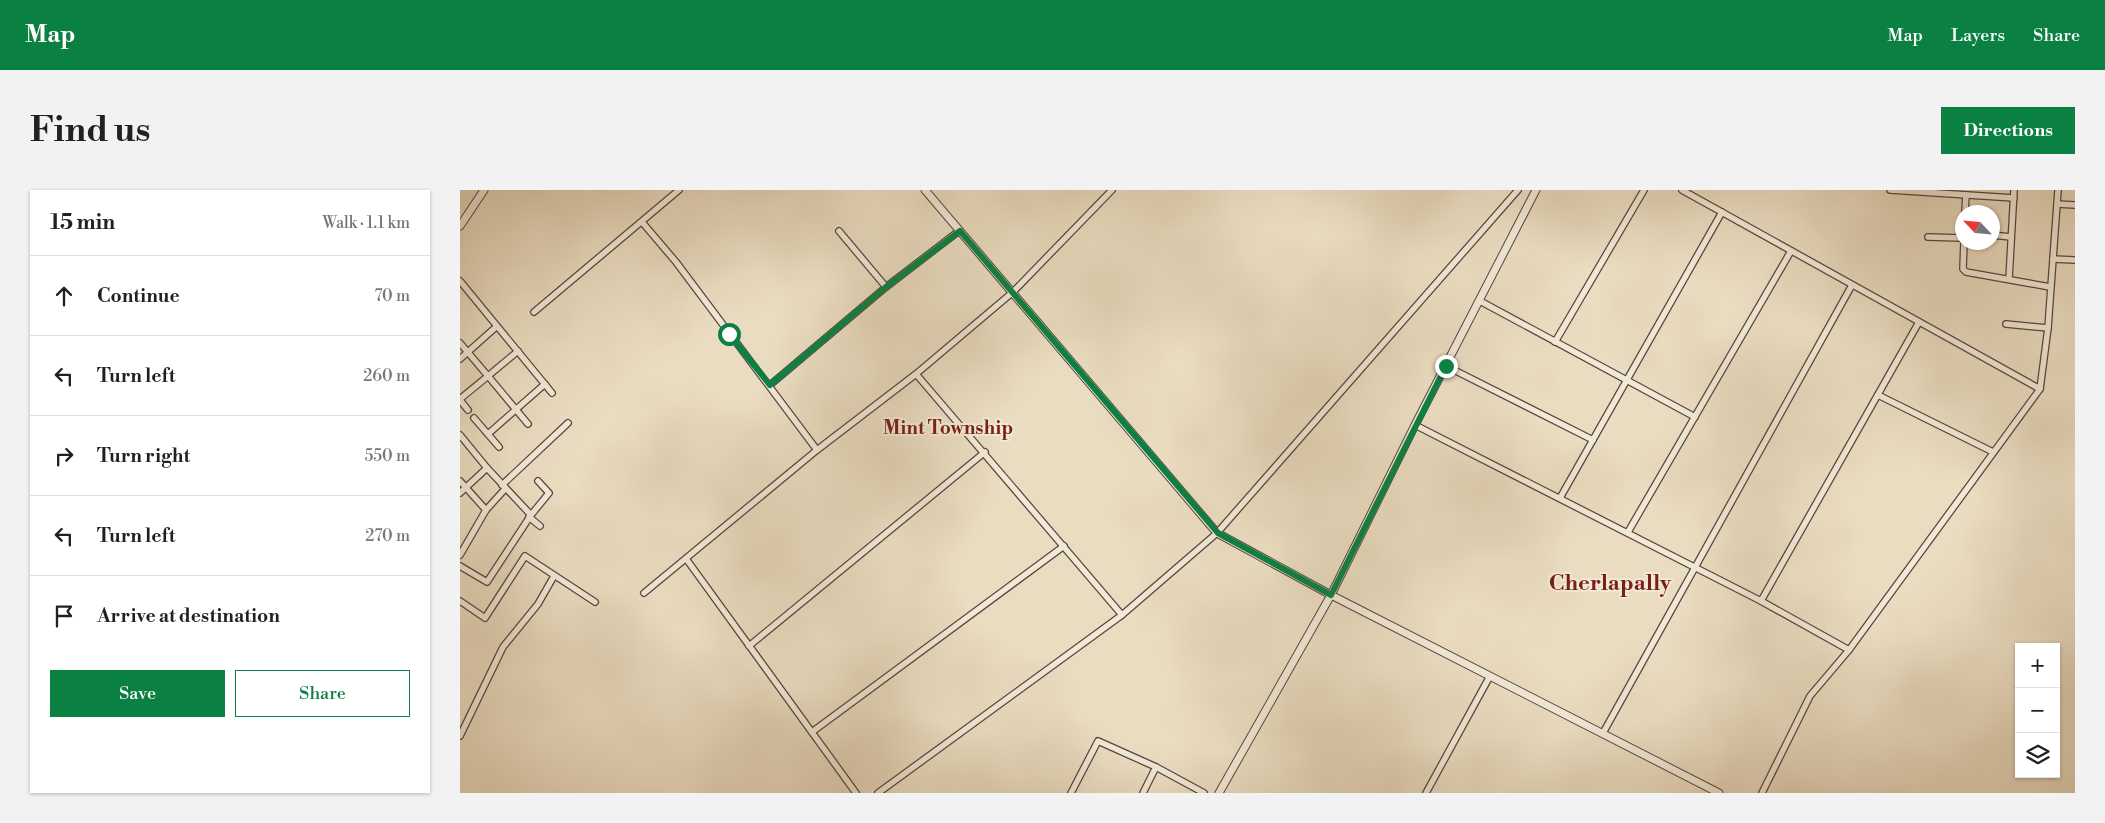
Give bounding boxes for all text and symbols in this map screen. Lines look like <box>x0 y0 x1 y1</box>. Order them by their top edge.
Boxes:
text: Map <box>25 20 75 50</box>
text: Map <box>1888 24 1923 47</box>
text: Layers <box>1951 24 2005 47</box>
text: Share <box>2033 24 2080 47</box>
button: Directions <box>1941 107 2075 154</box>
text: Find us <box>30 109 150 152</box>
north arrow <box>1955 205 2000 250</box>
text: 15 min <box>50 210 115 236</box>
text: Walk · 1.1 km <box>322 213 410 233</box>
icon: ahead <box>50 282 78 310</box>
text: Continue <box>97 284 180 308</box>
text: 70 m <box>374 286 410 306</box>
route start <box>718 323 741 346</box>
route end <box>1435 355 1458 378</box>
icon: left <box>50 362 78 390</box>
text: Turn left <box>97 364 176 388</box>
text: 260 m <box>363 366 410 386</box>
district label: Mint Township <box>883 416 1013 440</box>
icon: right <box>50 442 78 470</box>
text: Turn right <box>97 444 190 468</box>
text: 550 m <box>364 446 410 466</box>
icon: left <box>50 522 78 550</box>
text: Turn left <box>97 524 176 548</box>
text: 270 m <box>365 526 410 546</box>
district label: Cherlapally <box>1549 570 1672 597</box>
icon: arrive <box>50 602 78 630</box>
text: Arrive at destination <box>97 604 280 628</box>
map controls <box>2015 643 2060 778</box>
button: + <box>2015 643 2060 688</box>
button: Save <box>50 670 225 717</box>
button: Share <box>235 670 410 717</box>
button: − <box>2015 688 2060 733</box>
button: layers <box>2015 733 2060 778</box>

